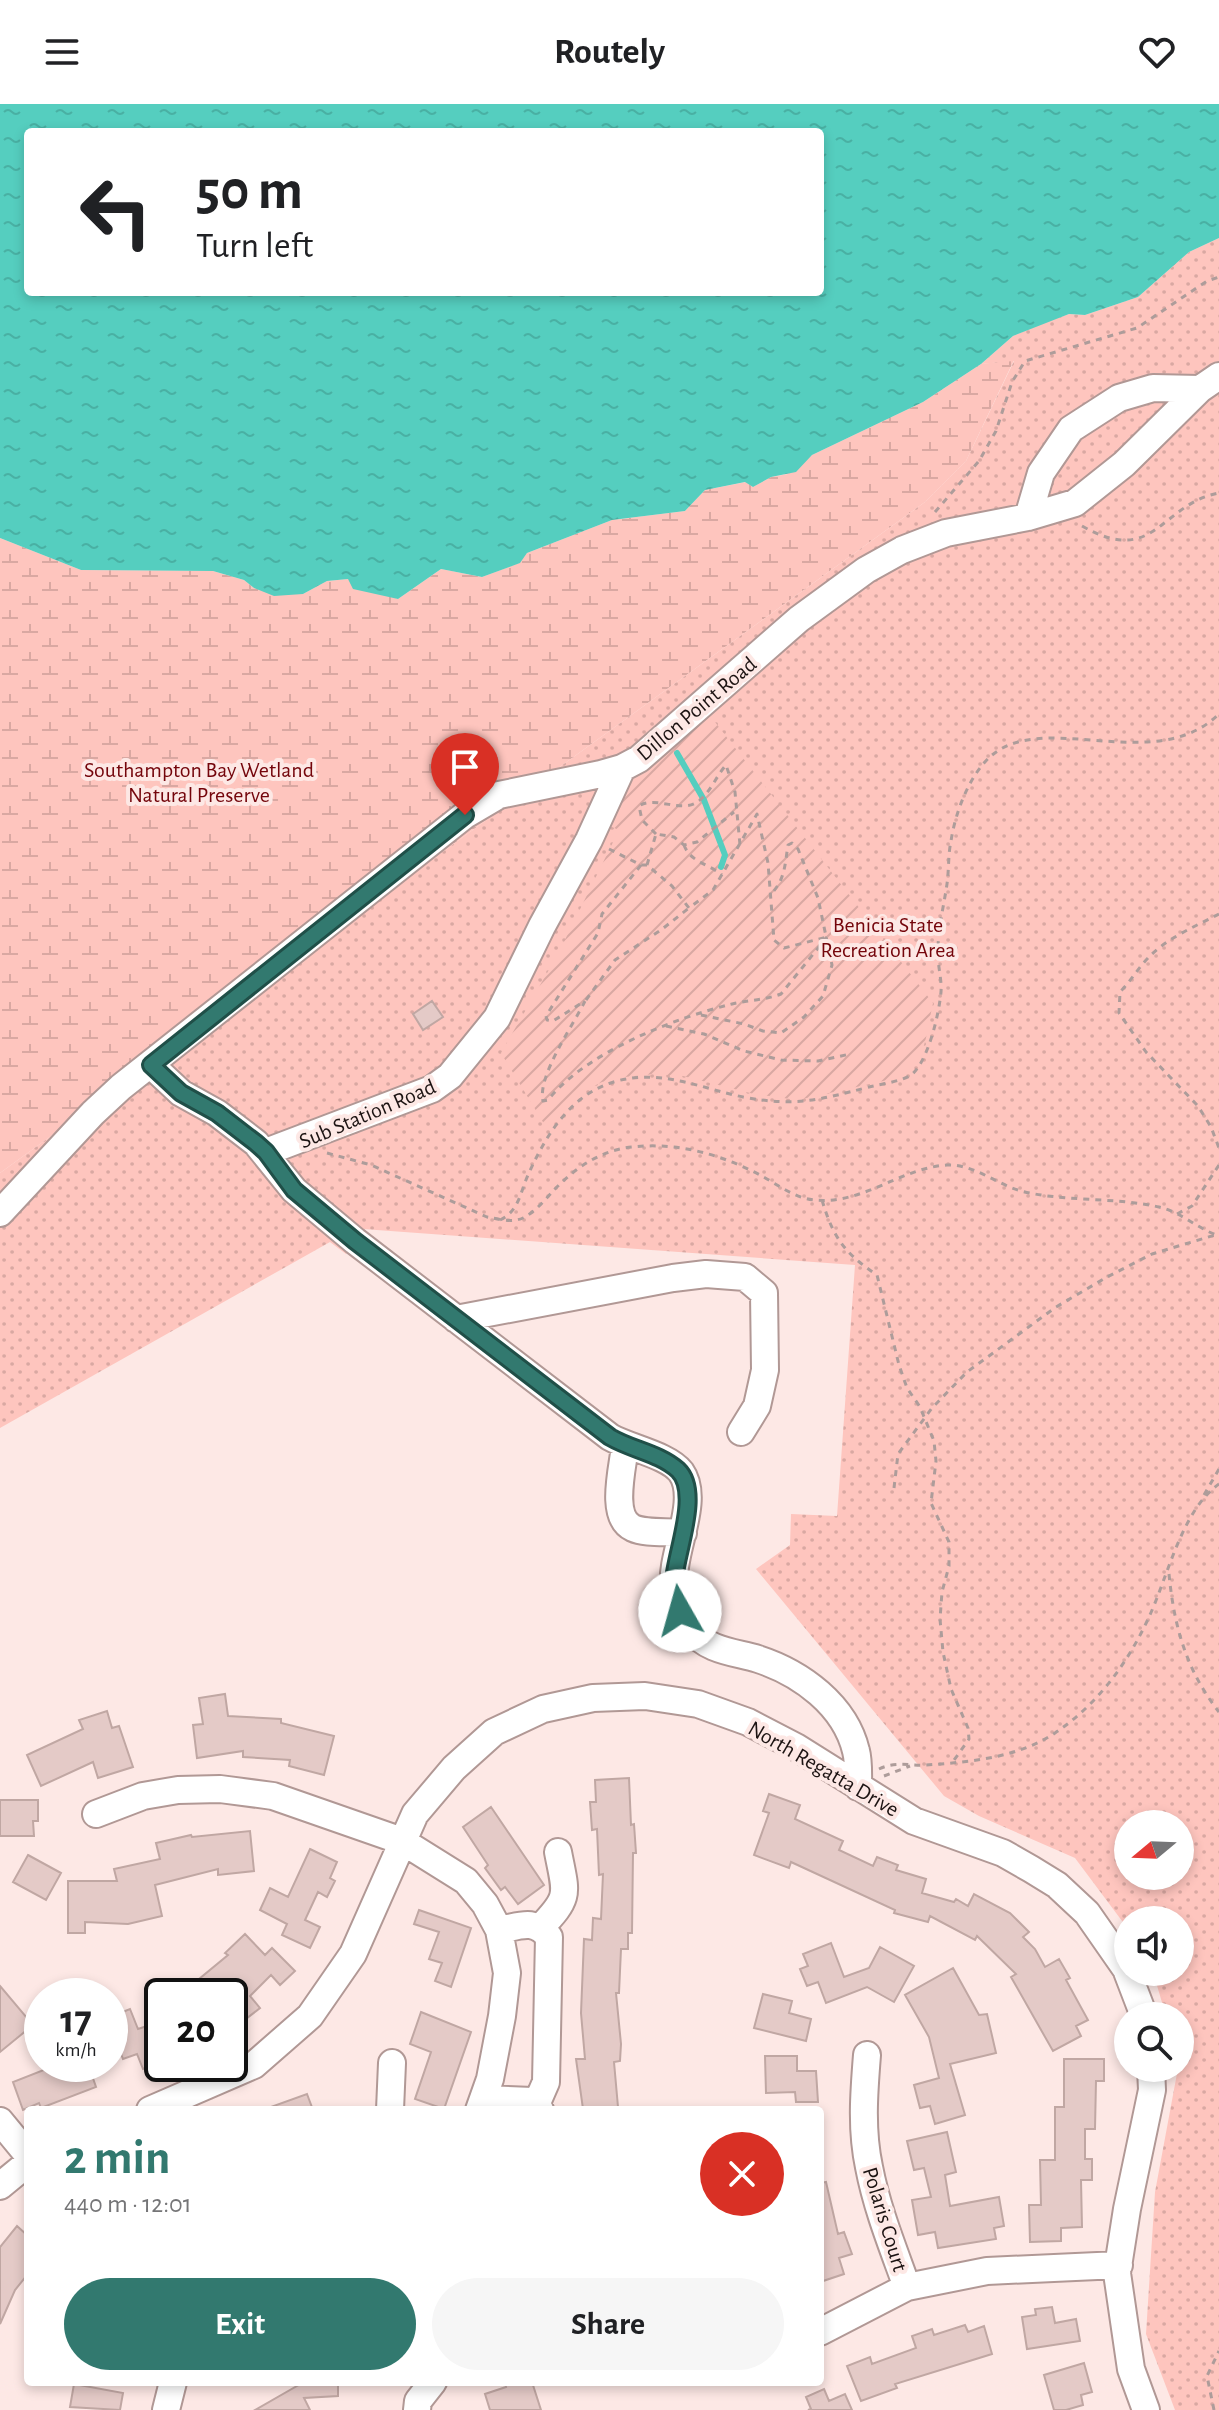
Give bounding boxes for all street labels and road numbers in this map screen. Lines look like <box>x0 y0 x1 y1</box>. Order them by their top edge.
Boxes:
street label: Dillon Point Road <box>633 653 761 765</box>
street label: Sub Station Road <box>296 1075 439 1153</box>
street label: North Regatta Drive <box>744 1717 903 1821</box>
street label: Polaris Court <box>859 2165 911 2274</box>

